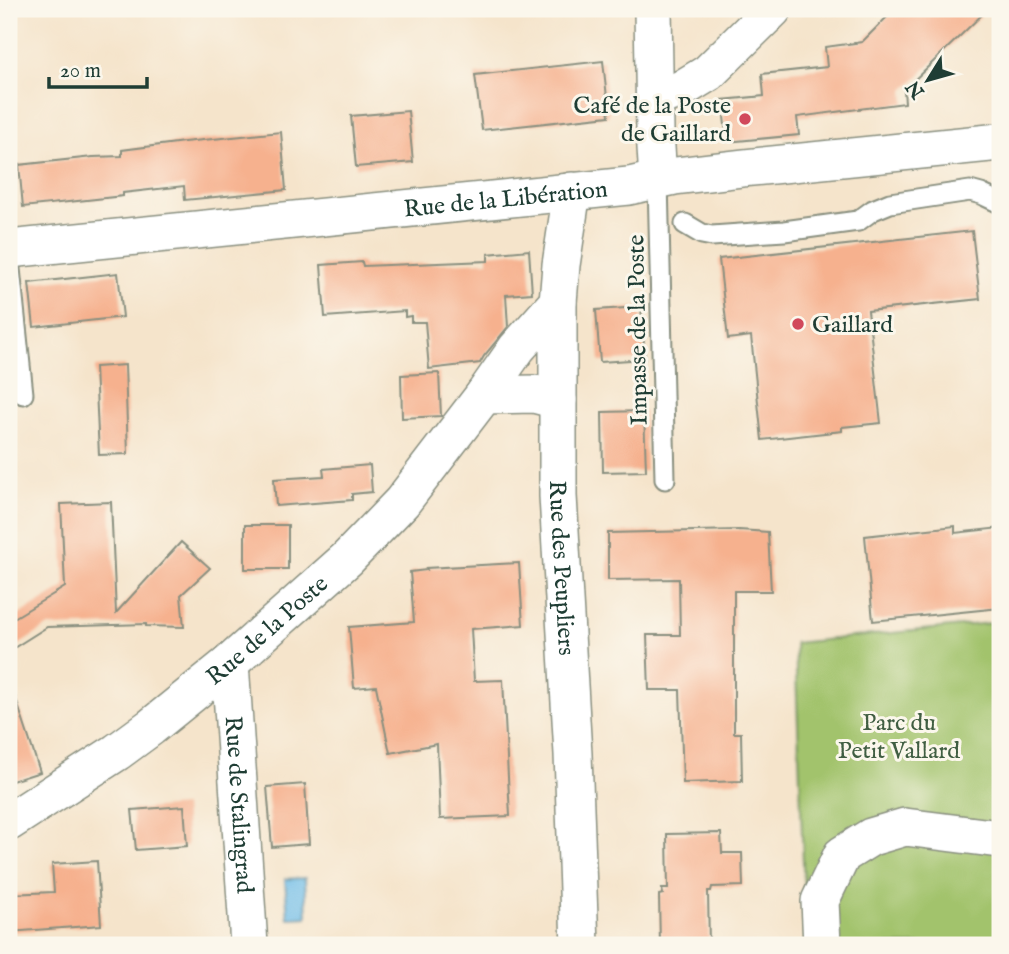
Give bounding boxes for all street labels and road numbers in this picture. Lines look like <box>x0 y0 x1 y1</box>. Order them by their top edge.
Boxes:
street label: Rue de la Libération <box>402 174 609 226</box>
street label: Impasse de la Poste <box>621 234 656 426</box>
street label: Rue des Peupliers <box>541 480 581 657</box>
street label: Rue de la Poste <box>200 569 335 693</box>
street label: Rue de Stalingrad <box>217 715 259 895</box>

